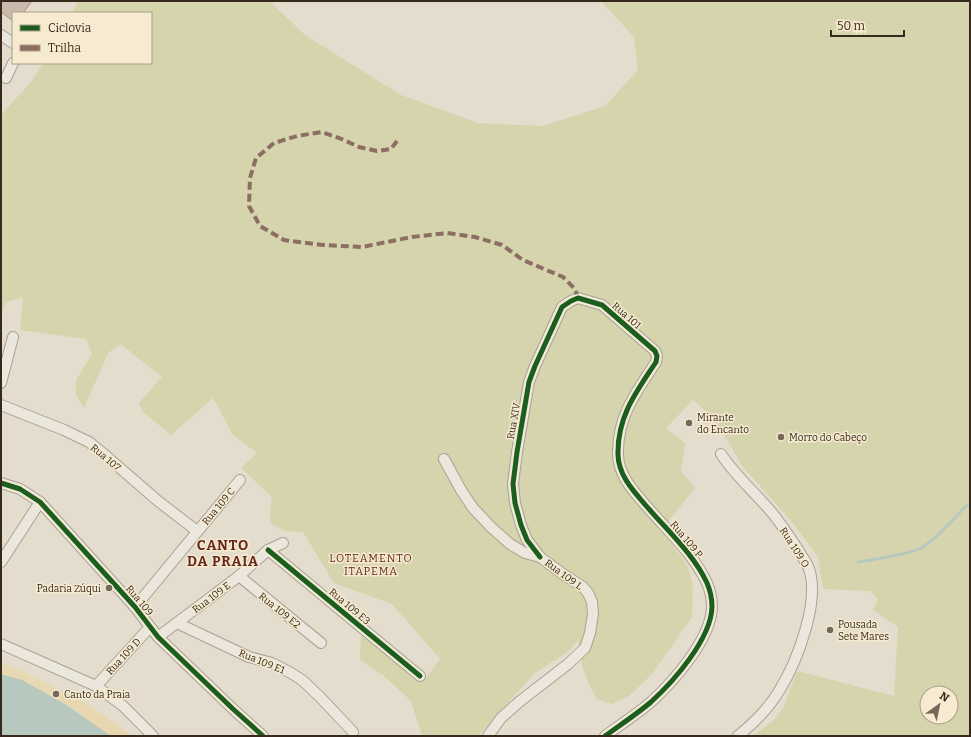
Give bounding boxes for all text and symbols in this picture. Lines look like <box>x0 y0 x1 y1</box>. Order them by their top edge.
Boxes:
legend <box>12 12 152 64</box>
scale bar <box>831 12 904 38</box>
text: 50 m <box>837 19 866 33</box>
text: Ciclovia <box>48 21 92 35</box>
text: Trilha <box>48 41 81 55</box>
street label: Rua 101 <box>609 300 643 332</box>
street label: Rua XIV <box>505 402 523 440</box>
place label: Mirante do Encanto <box>697 412 749 436</box>
marker: Mirante do Encanto <box>684 418 694 428</box>
marker: Morro do Cabeço <box>776 432 786 442</box>
place label: Morro do Cabeço <box>789 432 867 444</box>
street label: Rua 107 <box>88 442 123 474</box>
street label: Rua 109 C <box>200 486 238 528</box>
street label: Rua 109 P <box>667 519 705 561</box>
street label: Rua 109 O <box>777 525 812 570</box>
district label: CANTO DA PRAIA <box>187 537 259 570</box>
district label: LOTEAMENTO ITAPEMA <box>329 552 413 578</box>
street label: Rua 109 L <box>542 557 585 593</box>
street label: Rua 109 E <box>190 580 233 616</box>
place label: Padaria Zúqui <box>37 582 101 595</box>
marker: Padaria Zúqui <box>104 583 114 593</box>
street label: Rua 109 <box>123 583 156 619</box>
street label: Rua 109 E3 <box>326 586 373 628</box>
street label: Rua 109 E2 <box>256 590 303 631</box>
place label: Pousada Sete Mares <box>838 619 889 643</box>
marker: Pousada Sete Mares <box>825 625 835 635</box>
street label: Rua 109 D <box>104 636 144 677</box>
street label: Rua 109 E1 <box>237 647 286 677</box>
north arrow <box>919 685 959 725</box>
marker: Canto da Praia <box>51 689 61 699</box>
place label: Canto da Praia <box>64 689 131 701</box>
text: N <box>937 689 952 705</box>

